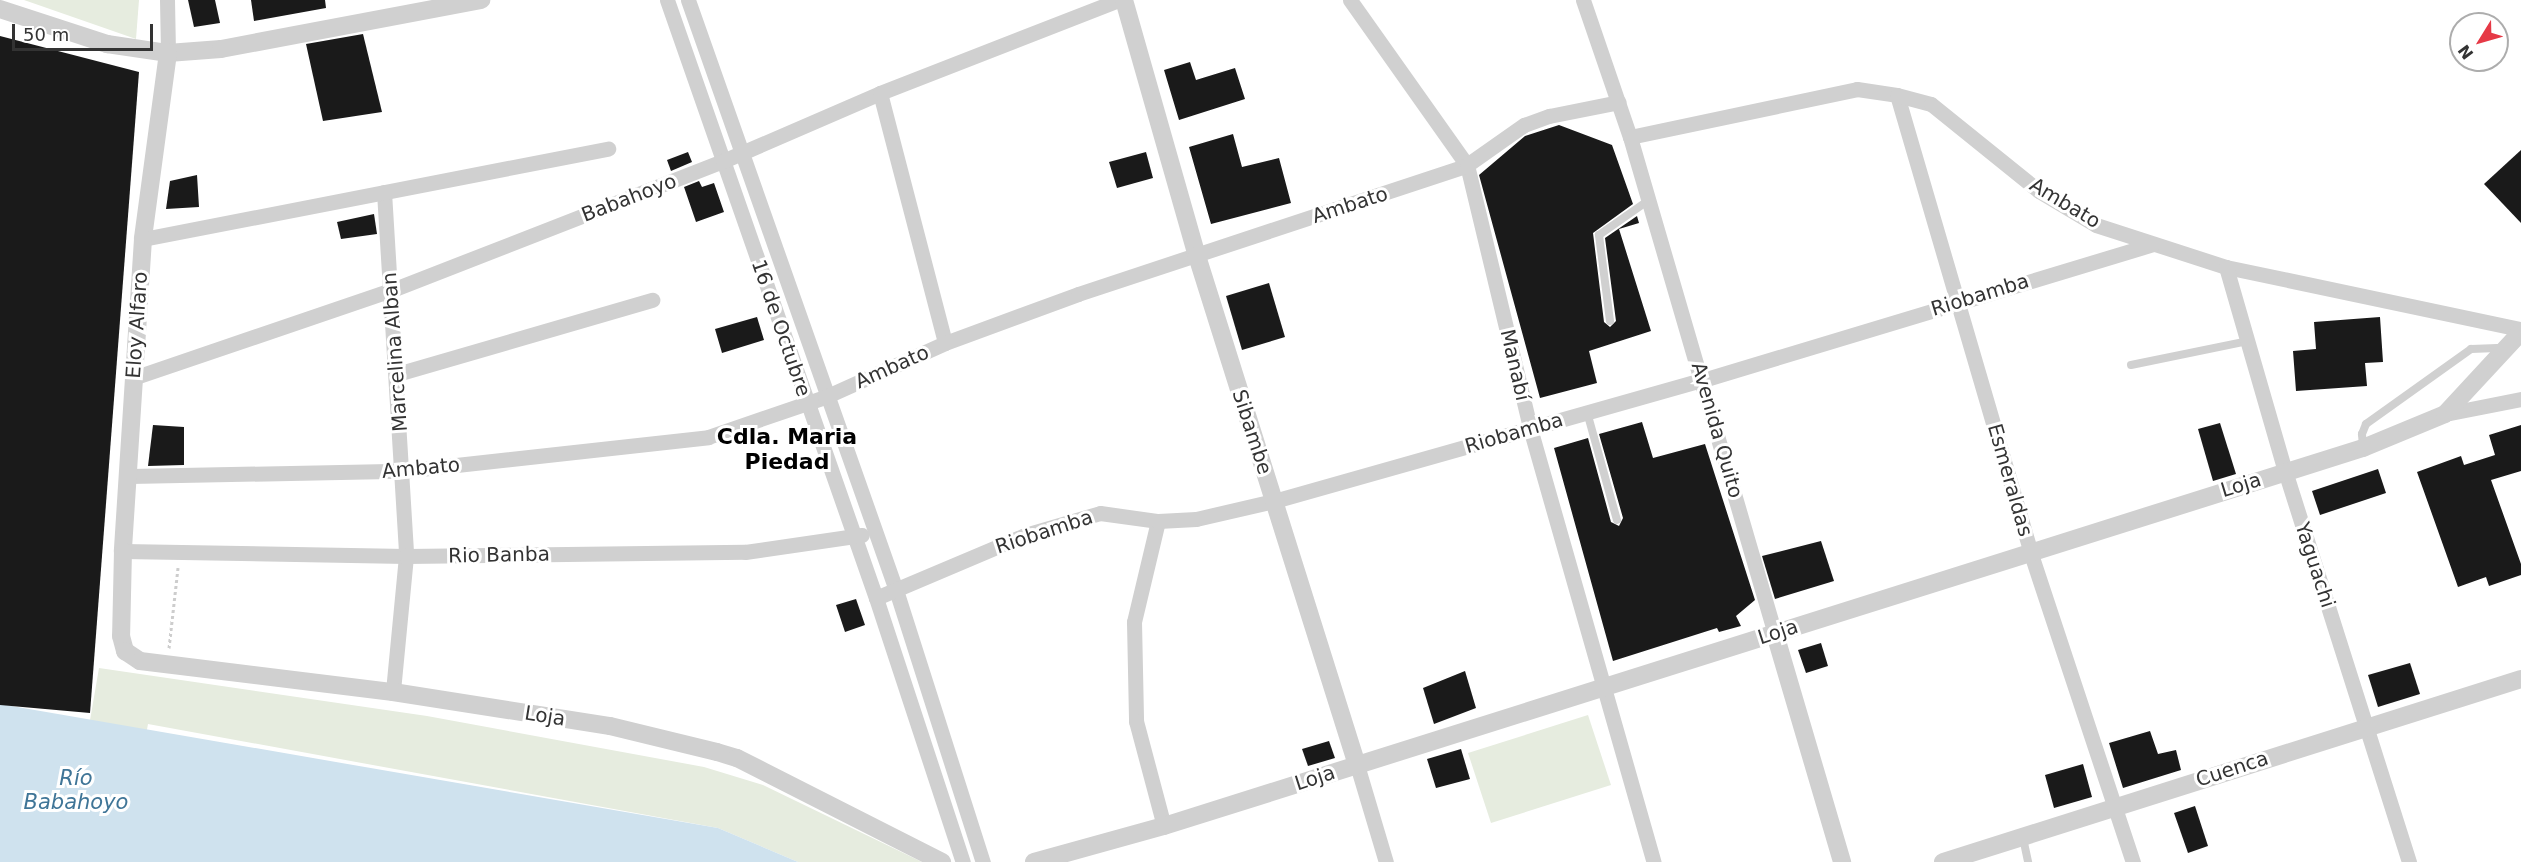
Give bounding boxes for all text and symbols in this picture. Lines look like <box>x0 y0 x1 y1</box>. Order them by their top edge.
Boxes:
scale bar <box>15 12 156 50</box>
north arrow <box>2449 12 2509 72</box>
text: 50 m <box>23 24 69 45</box>
text: N <box>2454 41 2477 63</box>
street label: Babahoyo <box>578 169 680 227</box>
street label: Ambato <box>2025 173 2105 233</box>
street label: Ambato <box>1309 182 1391 228</box>
street label: 16 de Octubre <box>746 256 816 400</box>
street label: Riobamba <box>1928 269 2032 321</box>
street label: Eloy Alfaro <box>121 271 153 379</box>
street label: Marcelina Alban <box>377 271 413 433</box>
street label: Manabí <box>1495 327 1535 403</box>
street label: Ambato <box>851 340 933 394</box>
street label: Avenida Quito <box>1686 359 1748 501</box>
street label: Sibambe <box>1227 387 1277 477</box>
street label: Riobamba <box>1462 408 1566 458</box>
street label: Esmeraldas <box>1982 421 2038 539</box>
district label: Cdla. Maria Piedad <box>717 423 857 475</box>
street label: Ambato <box>381 453 461 483</box>
street label: Loja <box>2218 468 2264 502</box>
street label: Riobamba <box>992 505 1096 559</box>
street label: Yaguachi <box>2290 519 2340 611</box>
street label: Rio Banba <box>448 542 550 568</box>
street label: Loja <box>1755 614 1801 650</box>
street label: Loja <box>523 701 567 731</box>
street label: Cuenca <box>2193 746 2271 792</box>
street label: Loja <box>1292 760 1338 796</box>
water label: Río Babahoyo <box>24 765 128 815</box>

